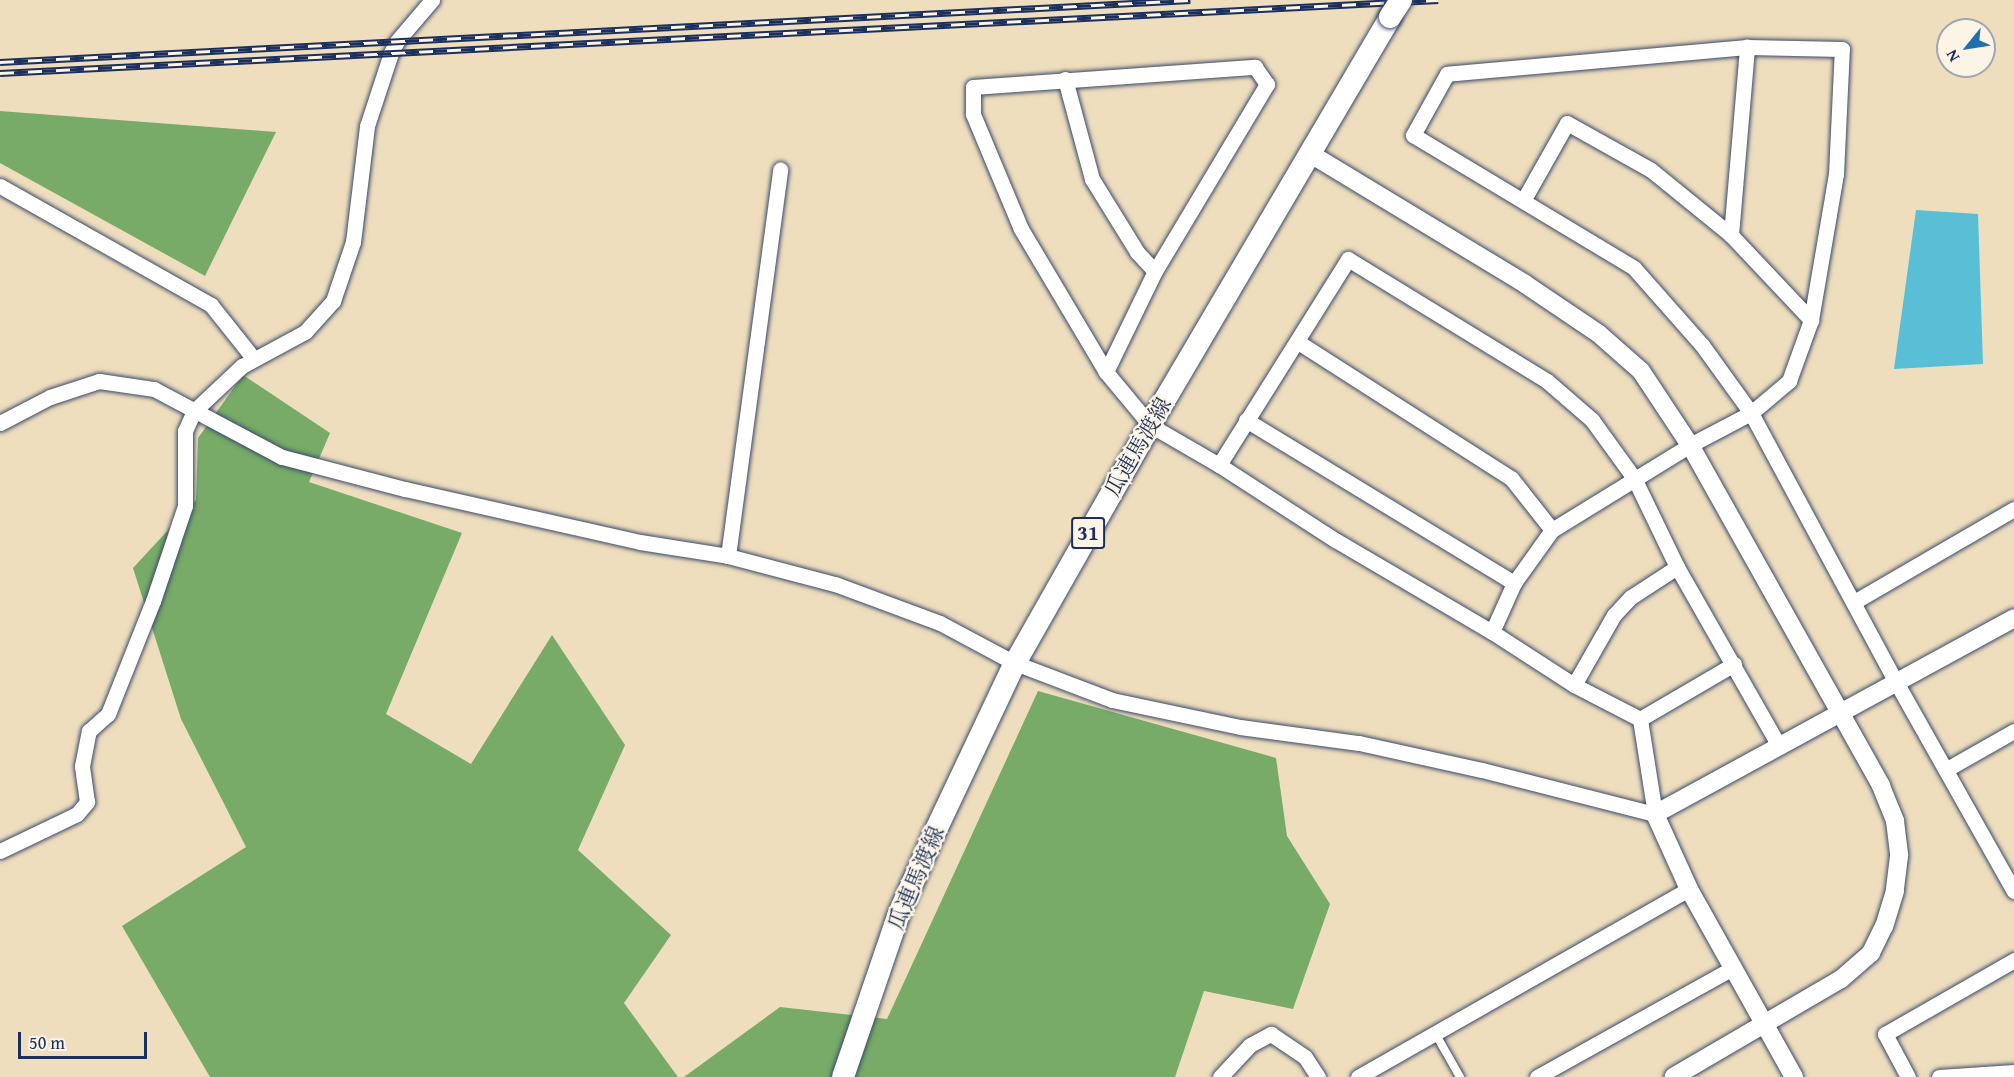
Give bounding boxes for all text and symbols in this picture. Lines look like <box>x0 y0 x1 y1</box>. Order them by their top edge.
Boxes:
north arrow <box>1936 18 1996 78</box>
text: N <box>1939 45 1965 67</box>
street label: 瓜連馬渡線 <box>1099 393 1177 501</box>
road number: 31 <box>1070 515 1106 551</box>
street label: 瓜連馬渡線 <box>882 822 950 934</box>
scale bar <box>21 1020 150 1058</box>
text: 50 m <box>29 1029 65 1056</box>

